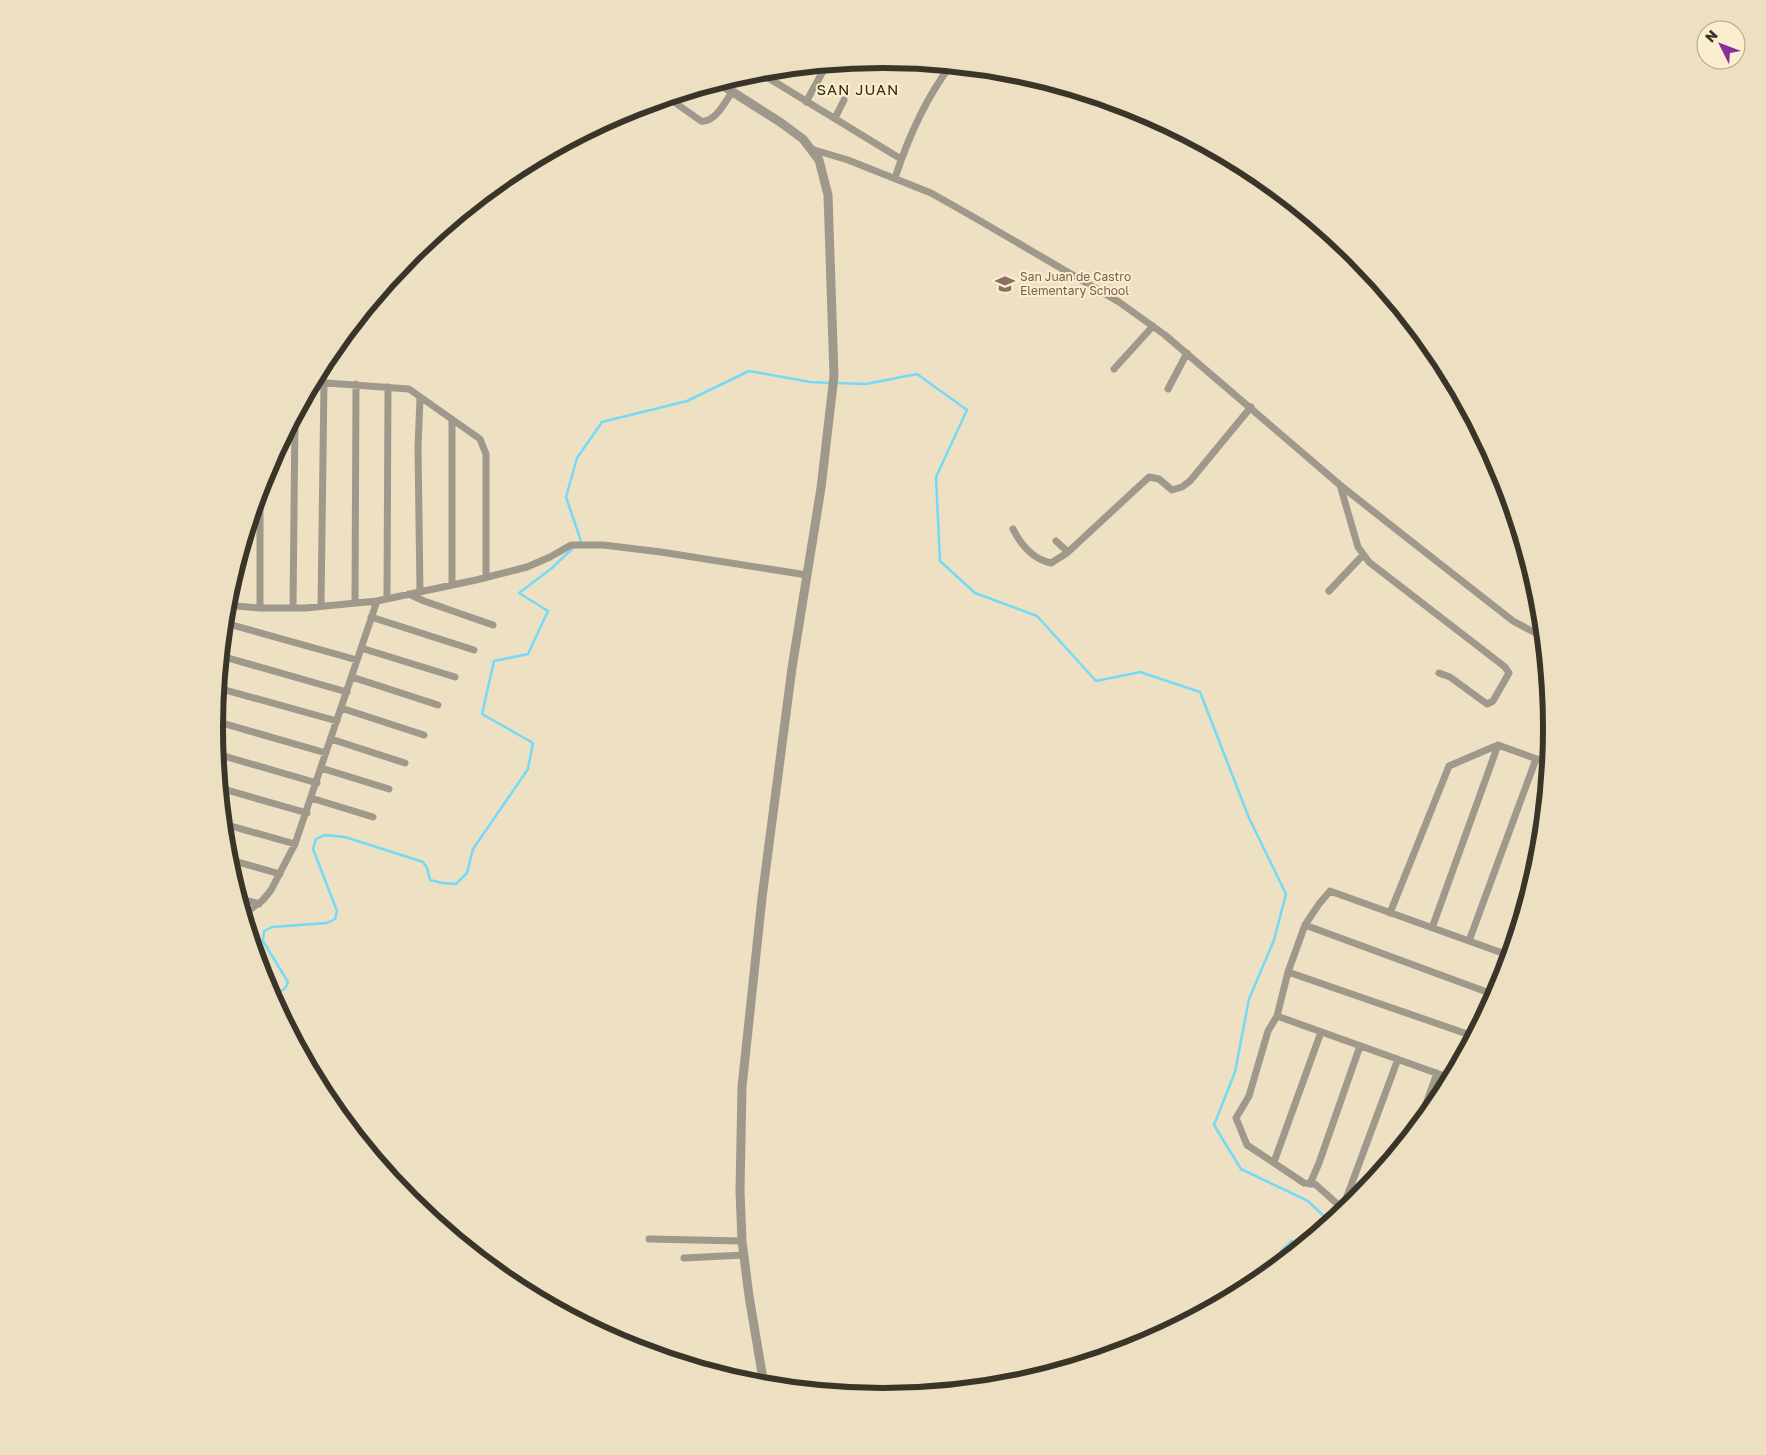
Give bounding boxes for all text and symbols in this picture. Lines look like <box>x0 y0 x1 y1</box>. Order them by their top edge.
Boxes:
north arrow <box>1696 20 1746 70</box>
text: N <box>1701 26 1721 46</box>
district label: SAN JUAN <box>817 80 899 98</box>
place label: San Juan de Castro Elementary School <box>1020 269 1131 298</box>
school or university icon: San Juan de Castro Elementary School <box>994 273 1016 295</box>

